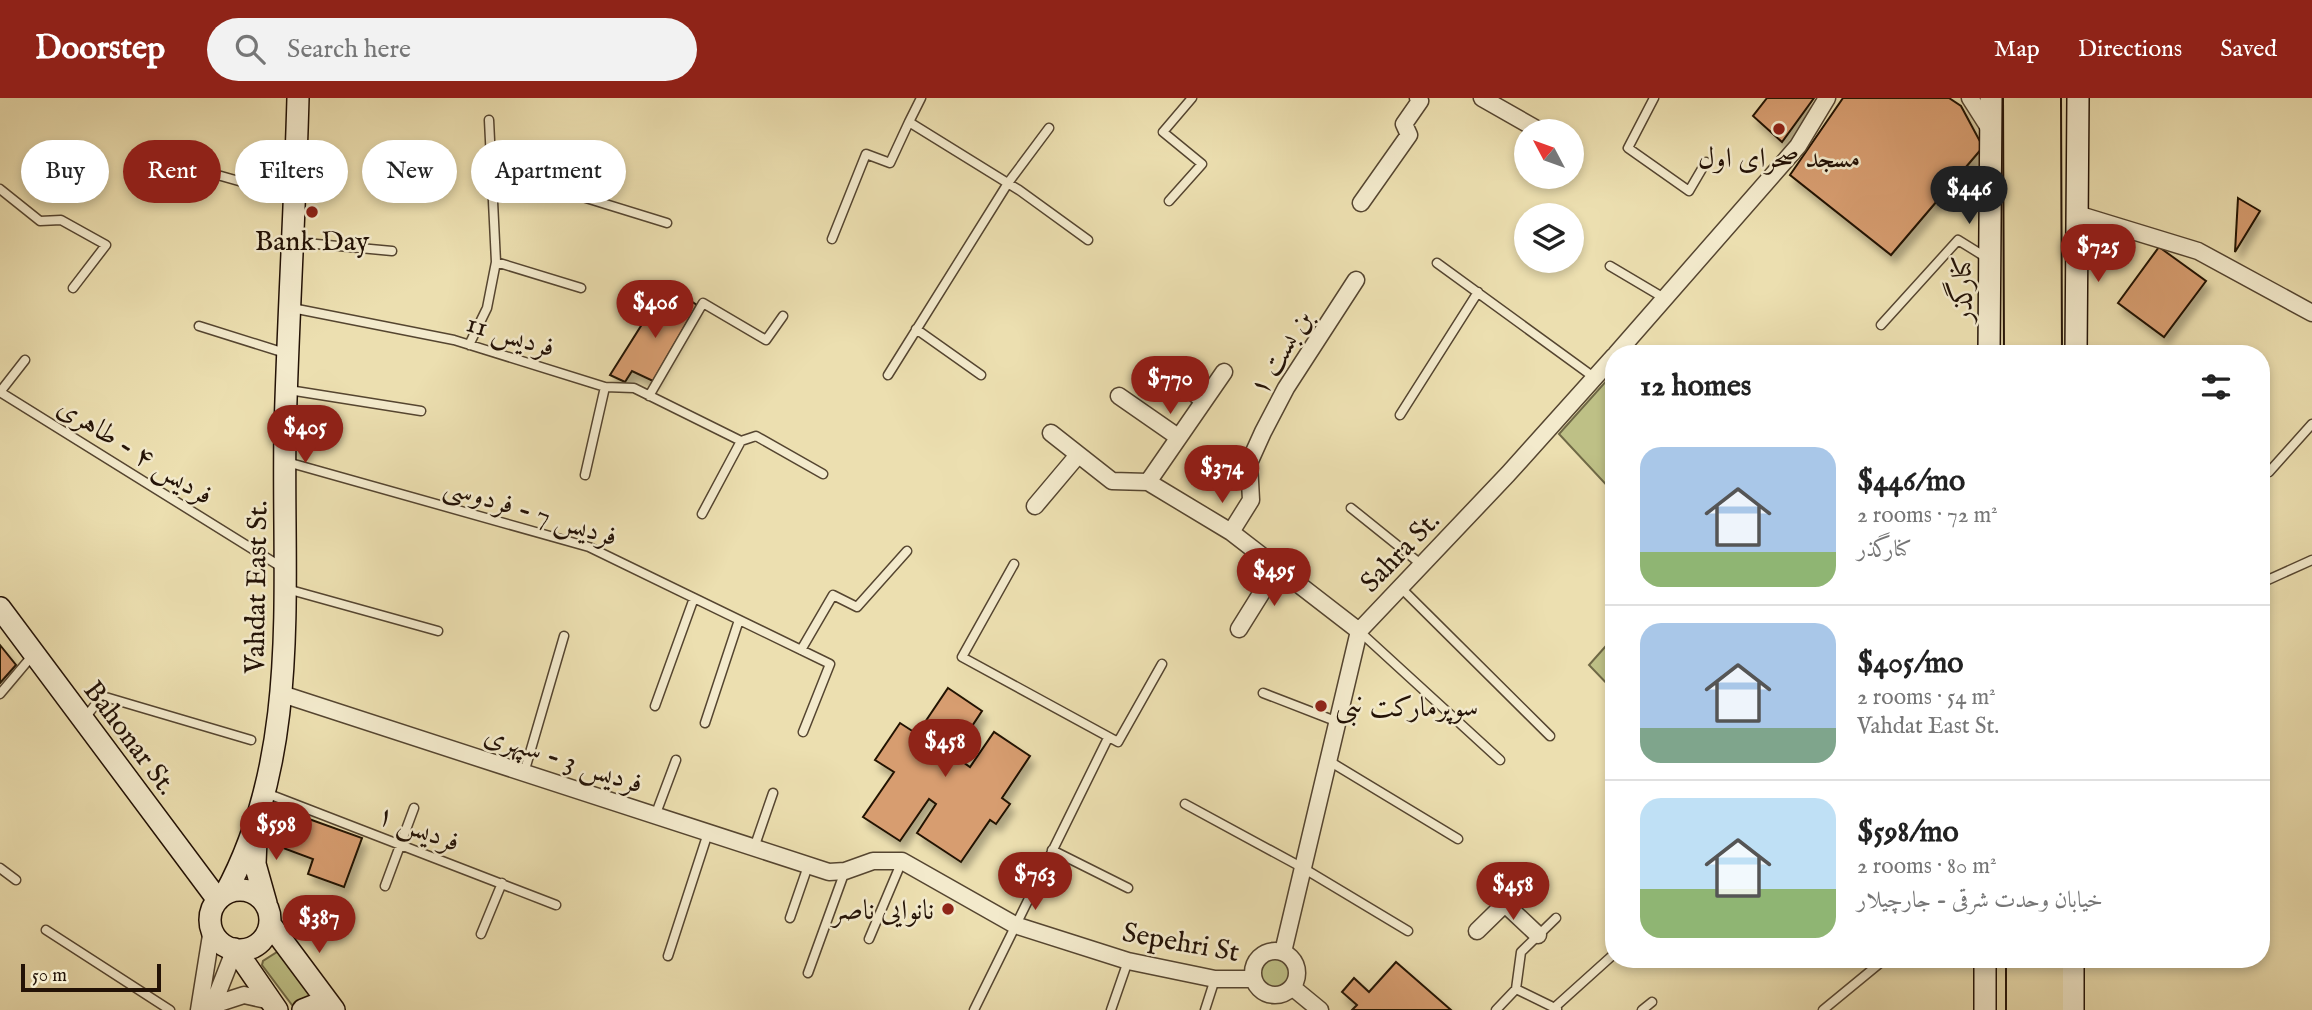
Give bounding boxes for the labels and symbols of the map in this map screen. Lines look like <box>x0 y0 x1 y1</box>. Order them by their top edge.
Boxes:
north arrow <box>1514 119 1584 189</box>
marker: مسجد صحرای اول <box>1771 121 1787 137</box>
place label: مسجد صحرای اول <box>1698 142 1860 177</box>
pin: $446 <box>1928 166 2010 226</box>
marker: Bank Day <box>304 204 320 220</box>
place label: Bank Day <box>255 225 370 260</box>
pin: $725 <box>2057 225 2139 284</box>
street label: کنارگذر <box>1942 256 1981 325</box>
pin: $406 <box>614 280 696 340</box>
street label: بن بست ۱ <box>1242 304 1322 403</box>
street label: فردیس 11 <box>462 306 559 366</box>
pin: $770 <box>1129 356 1211 416</box>
street label: فردیس ۴ - طاهری <box>50 390 219 514</box>
pin: $405 <box>264 406 346 465</box>
pin: $374 <box>1181 446 1263 505</box>
street label: فردیس 7 - فردوسی <box>439 469 621 555</box>
street label: Vahdat East St. <box>238 500 277 675</box>
street label: Sahra St. <box>1354 505 1448 601</box>
pin: $495 <box>1233 548 1315 608</box>
street label: Bahonar St. <box>75 675 183 802</box>
place label: سوپرمارکت نبی <box>1335 691 1478 727</box>
marker: سوپرمارکت نبی <box>1313 698 1329 714</box>
street label: فردیس 3 - سپهری <box>479 718 647 803</box>
pin: $458 <box>904 720 986 779</box>
street label: فردیس ۱ <box>372 798 465 861</box>
pin: $598 <box>235 802 317 862</box>
pin: $763 <box>994 852 1076 912</box>
pin: $458 <box>1472 862 1554 922</box>
place label: نانوایی ناصر <box>829 894 934 929</box>
pin: $387 <box>278 896 360 955</box>
marker: نانوایی ناصر <box>940 901 956 917</box>
street label: Sepehri St <box>1119 916 1242 971</box>
scale bar <box>21 961 161 993</box>

